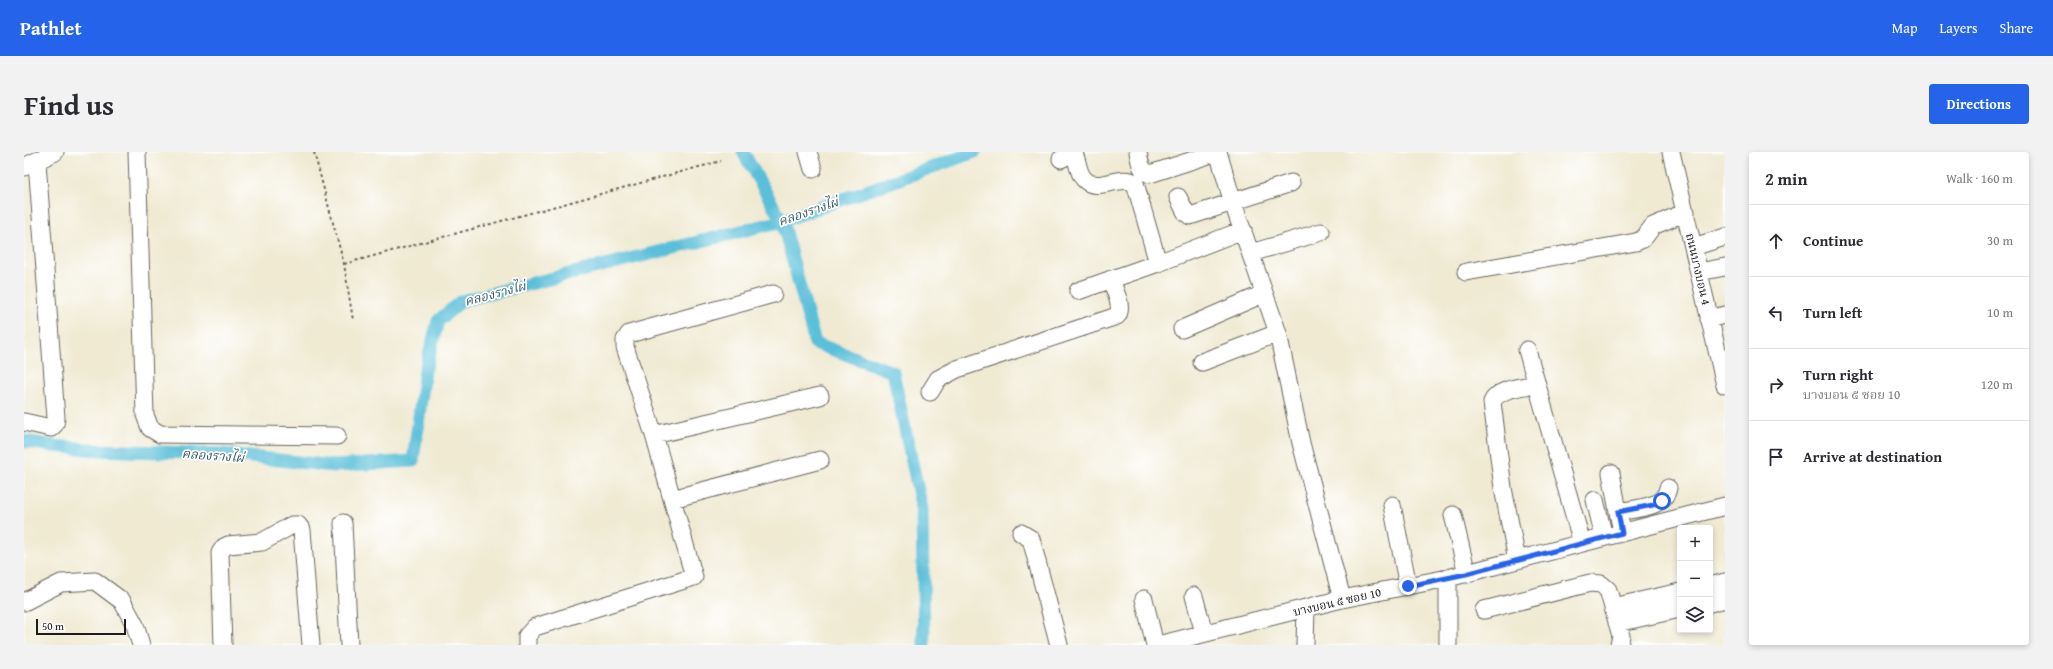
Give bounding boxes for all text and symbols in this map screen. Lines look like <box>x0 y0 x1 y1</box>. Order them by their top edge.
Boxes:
text: Pathlet <box>20 14 82 42</box>
text: Map <box>1892 18 1918 38</box>
text: Layers <box>1940 18 1978 38</box>
text: Share <box>2000 18 2033 38</box>
text: Find us <box>24 84 114 125</box>
button: Directions <box>1929 84 2029 124</box>
text: 2 min <box>1765 166 1807 191</box>
text: Walk · 160 m <box>1946 169 2013 188</box>
water label: คลองรางไผ่ <box>776 192 843 231</box>
icon: ahead <box>1765 230 1787 252</box>
text: Continue <box>1803 230 1864 251</box>
street label: ถนนบางบอน 4 <box>1682 231 1715 307</box>
text: 30 m <box>1987 231 2013 250</box>
water label: คลองรางไผ่ <box>463 276 530 311</box>
icon: left <box>1765 302 1787 324</box>
text: Turn left <box>1803 302 1862 323</box>
text: 10 m <box>1987 303 2013 322</box>
text: Turn right <box>1803 364 1874 385</box>
icon: right <box>1765 374 1787 396</box>
text: 120 m <box>1981 375 2013 394</box>
text: บางบอน ๕ ซอย 10 <box>1803 385 1900 404</box>
water label: คลองรางไผ่ <box>181 444 247 467</box>
icon: arrive <box>1765 446 1787 468</box>
text: Arrive at destination <box>1803 446 1942 467</box>
route start <box>1653 492 1671 510</box>
map controls <box>1677 525 1713 633</box>
button: + <box>1677 525 1713 561</box>
button: − <box>1677 561 1713 597</box>
route end <box>1399 577 1417 595</box>
street label: บางบอน ๕ ซอย 10 <box>1291 583 1383 620</box>
button: layers <box>1677 597 1713 633</box>
scale bar <box>36 617 126 636</box>
text: 50 m <box>42 618 64 634</box>

